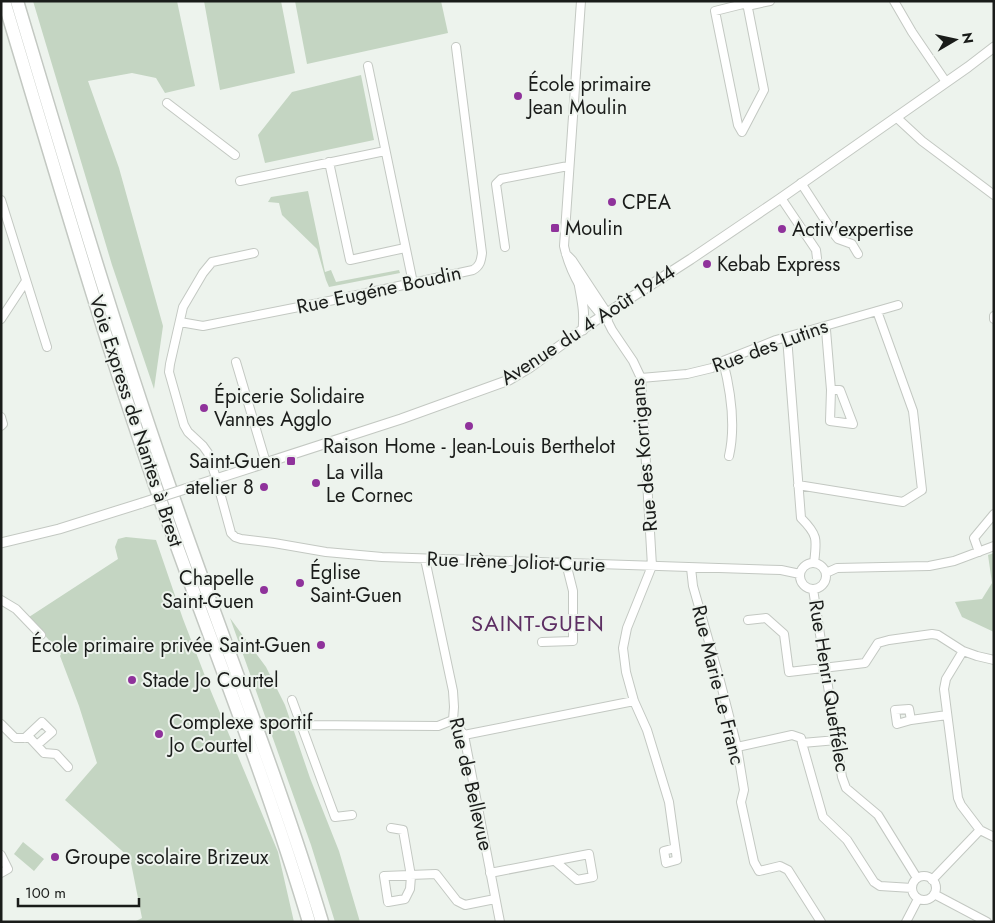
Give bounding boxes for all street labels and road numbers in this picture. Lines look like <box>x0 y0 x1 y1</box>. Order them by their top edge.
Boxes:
street label: Avenue du 4 Août 1944 <box>495 257 681 392</box>
street label: Rue Eugéne Boudin <box>294 258 464 322</box>
street label: Voie Express de Nantes à Brest <box>82 292 190 551</box>
street label: Rue des Lutins <box>708 312 832 380</box>
street label: Rue des Korrigans <box>623 377 665 533</box>
street label: Rue Irène Joliot-Curie <box>426 544 606 580</box>
street label: Rue Henri Queffélec <box>801 598 857 774</box>
street label: Rue Marie Le Franc <box>684 602 752 768</box>
street label: Rue de Bellevue <box>442 714 500 854</box>

